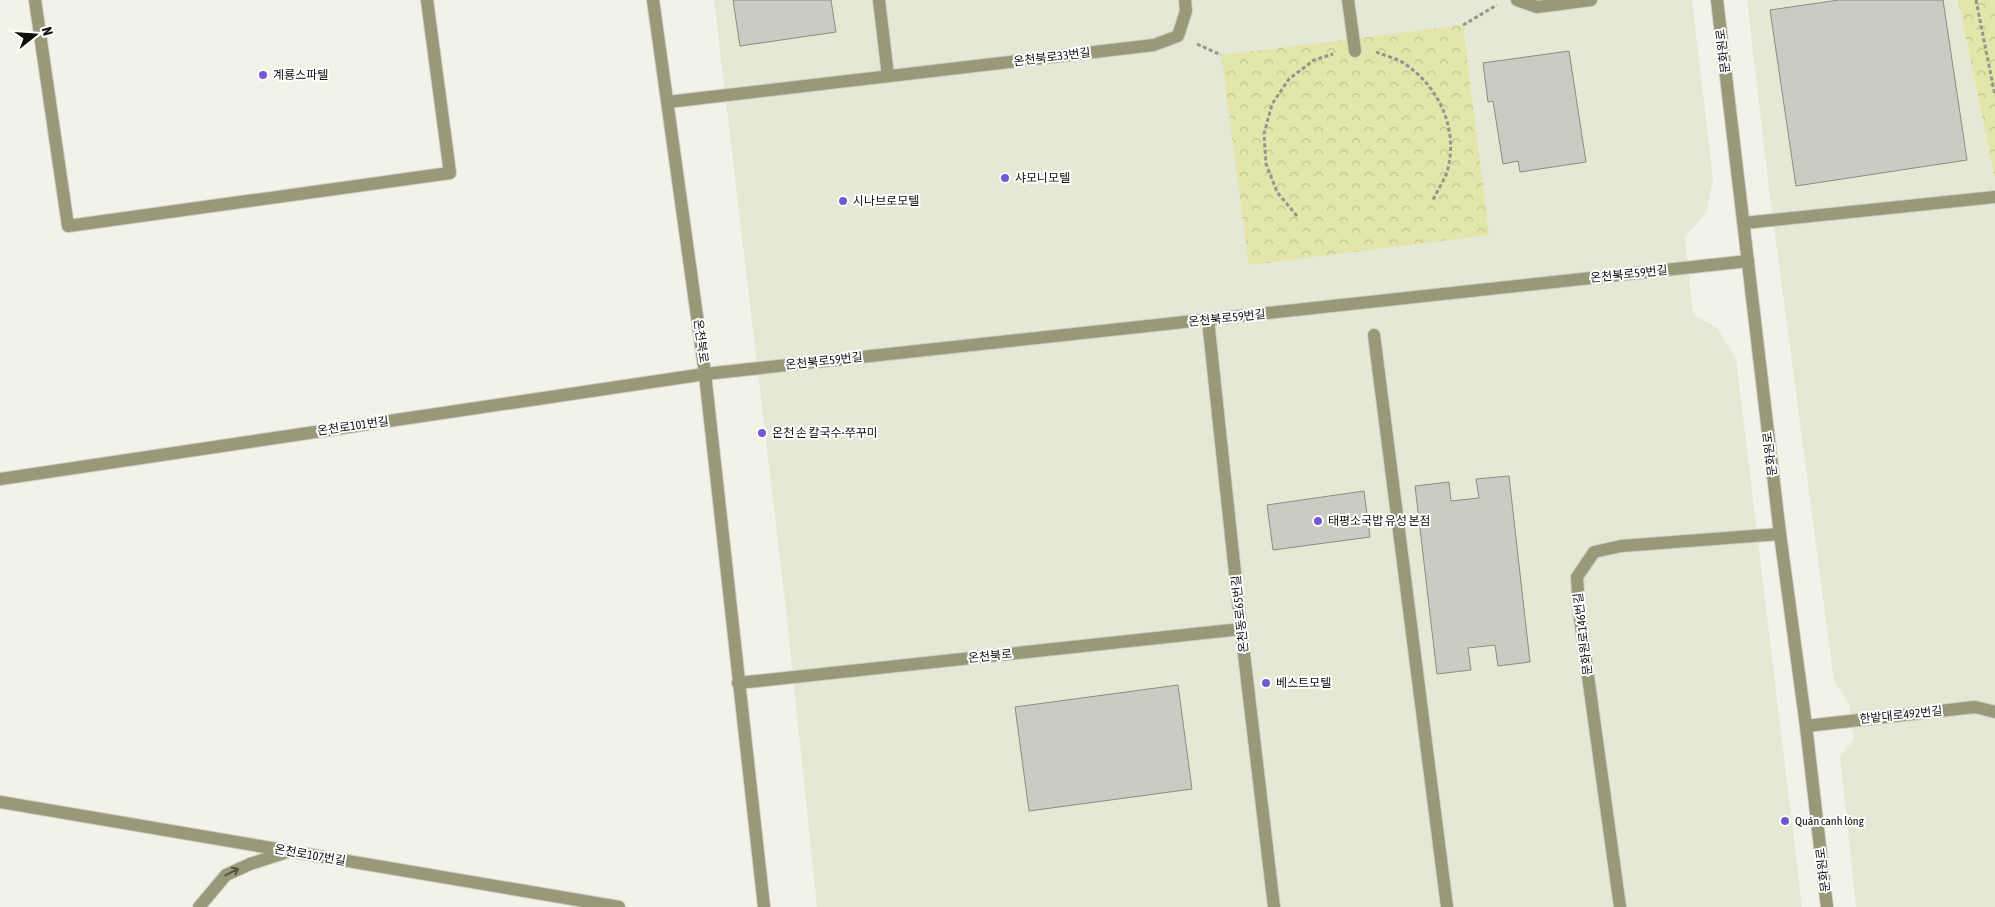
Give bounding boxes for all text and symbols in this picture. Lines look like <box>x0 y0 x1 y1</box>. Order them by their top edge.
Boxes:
north arrow <box>10 10 60 60</box>
text: N <box>39 25 56 37</box>
street label: 문화원로 <box>1713 28 1733 74</box>
street label: 온천북로33번길 <box>1013 45 1091 69</box>
place label: 계룡스파텔 <box>273 68 328 82</box>
marker: 계룡스파텔 <box>257 69 269 81</box>
place label: 샤모니모텔 <box>1015 171 1070 185</box>
marker: 샤모니모텔 <box>999 172 1011 184</box>
place label: 시나브로모텔 <box>853 194 919 208</box>
marker: 시나브로모텔 <box>837 195 849 207</box>
street label: 온천북로59번길 <box>1590 263 1668 285</box>
street label: 온천북로59번길 <box>1188 307 1266 329</box>
street label: 온천북로 <box>691 318 711 364</box>
street label: 온천북로59번길 <box>785 350 863 372</box>
street label: 온천로101번길 <box>316 414 390 438</box>
place label: 온천 손 칼국수•쭈꾸미 <box>772 426 878 440</box>
marker: 온천 손 칼국수•쭈꾸미 <box>756 427 768 439</box>
street label: 문화원로 <box>1760 431 1780 477</box>
place label: 태평소국밥 유성 본점 <box>1328 514 1431 528</box>
marker: 태평소국밥 유성 본점 <box>1312 515 1324 527</box>
street label: 온천동로65번길 <box>1229 575 1251 653</box>
street label: 문화원로146번길 <box>1571 592 1595 676</box>
street label: 온천북로 <box>967 647 1013 665</box>
place label: 베스트모텔 <box>1276 676 1331 690</box>
marker: 베스트모텔 <box>1260 677 1272 689</box>
street label: 한밭대로492번길 <box>1859 704 1943 726</box>
place label: Quán canh lòng <box>1795 814 1865 828</box>
marker: Quán canh lòng <box>1779 815 1791 827</box>
street label: 온천로107번길 <box>273 842 347 868</box>
street label: 문화원로 <box>1813 847 1833 893</box>
one-way arrow <box>225 867 240 877</box>

